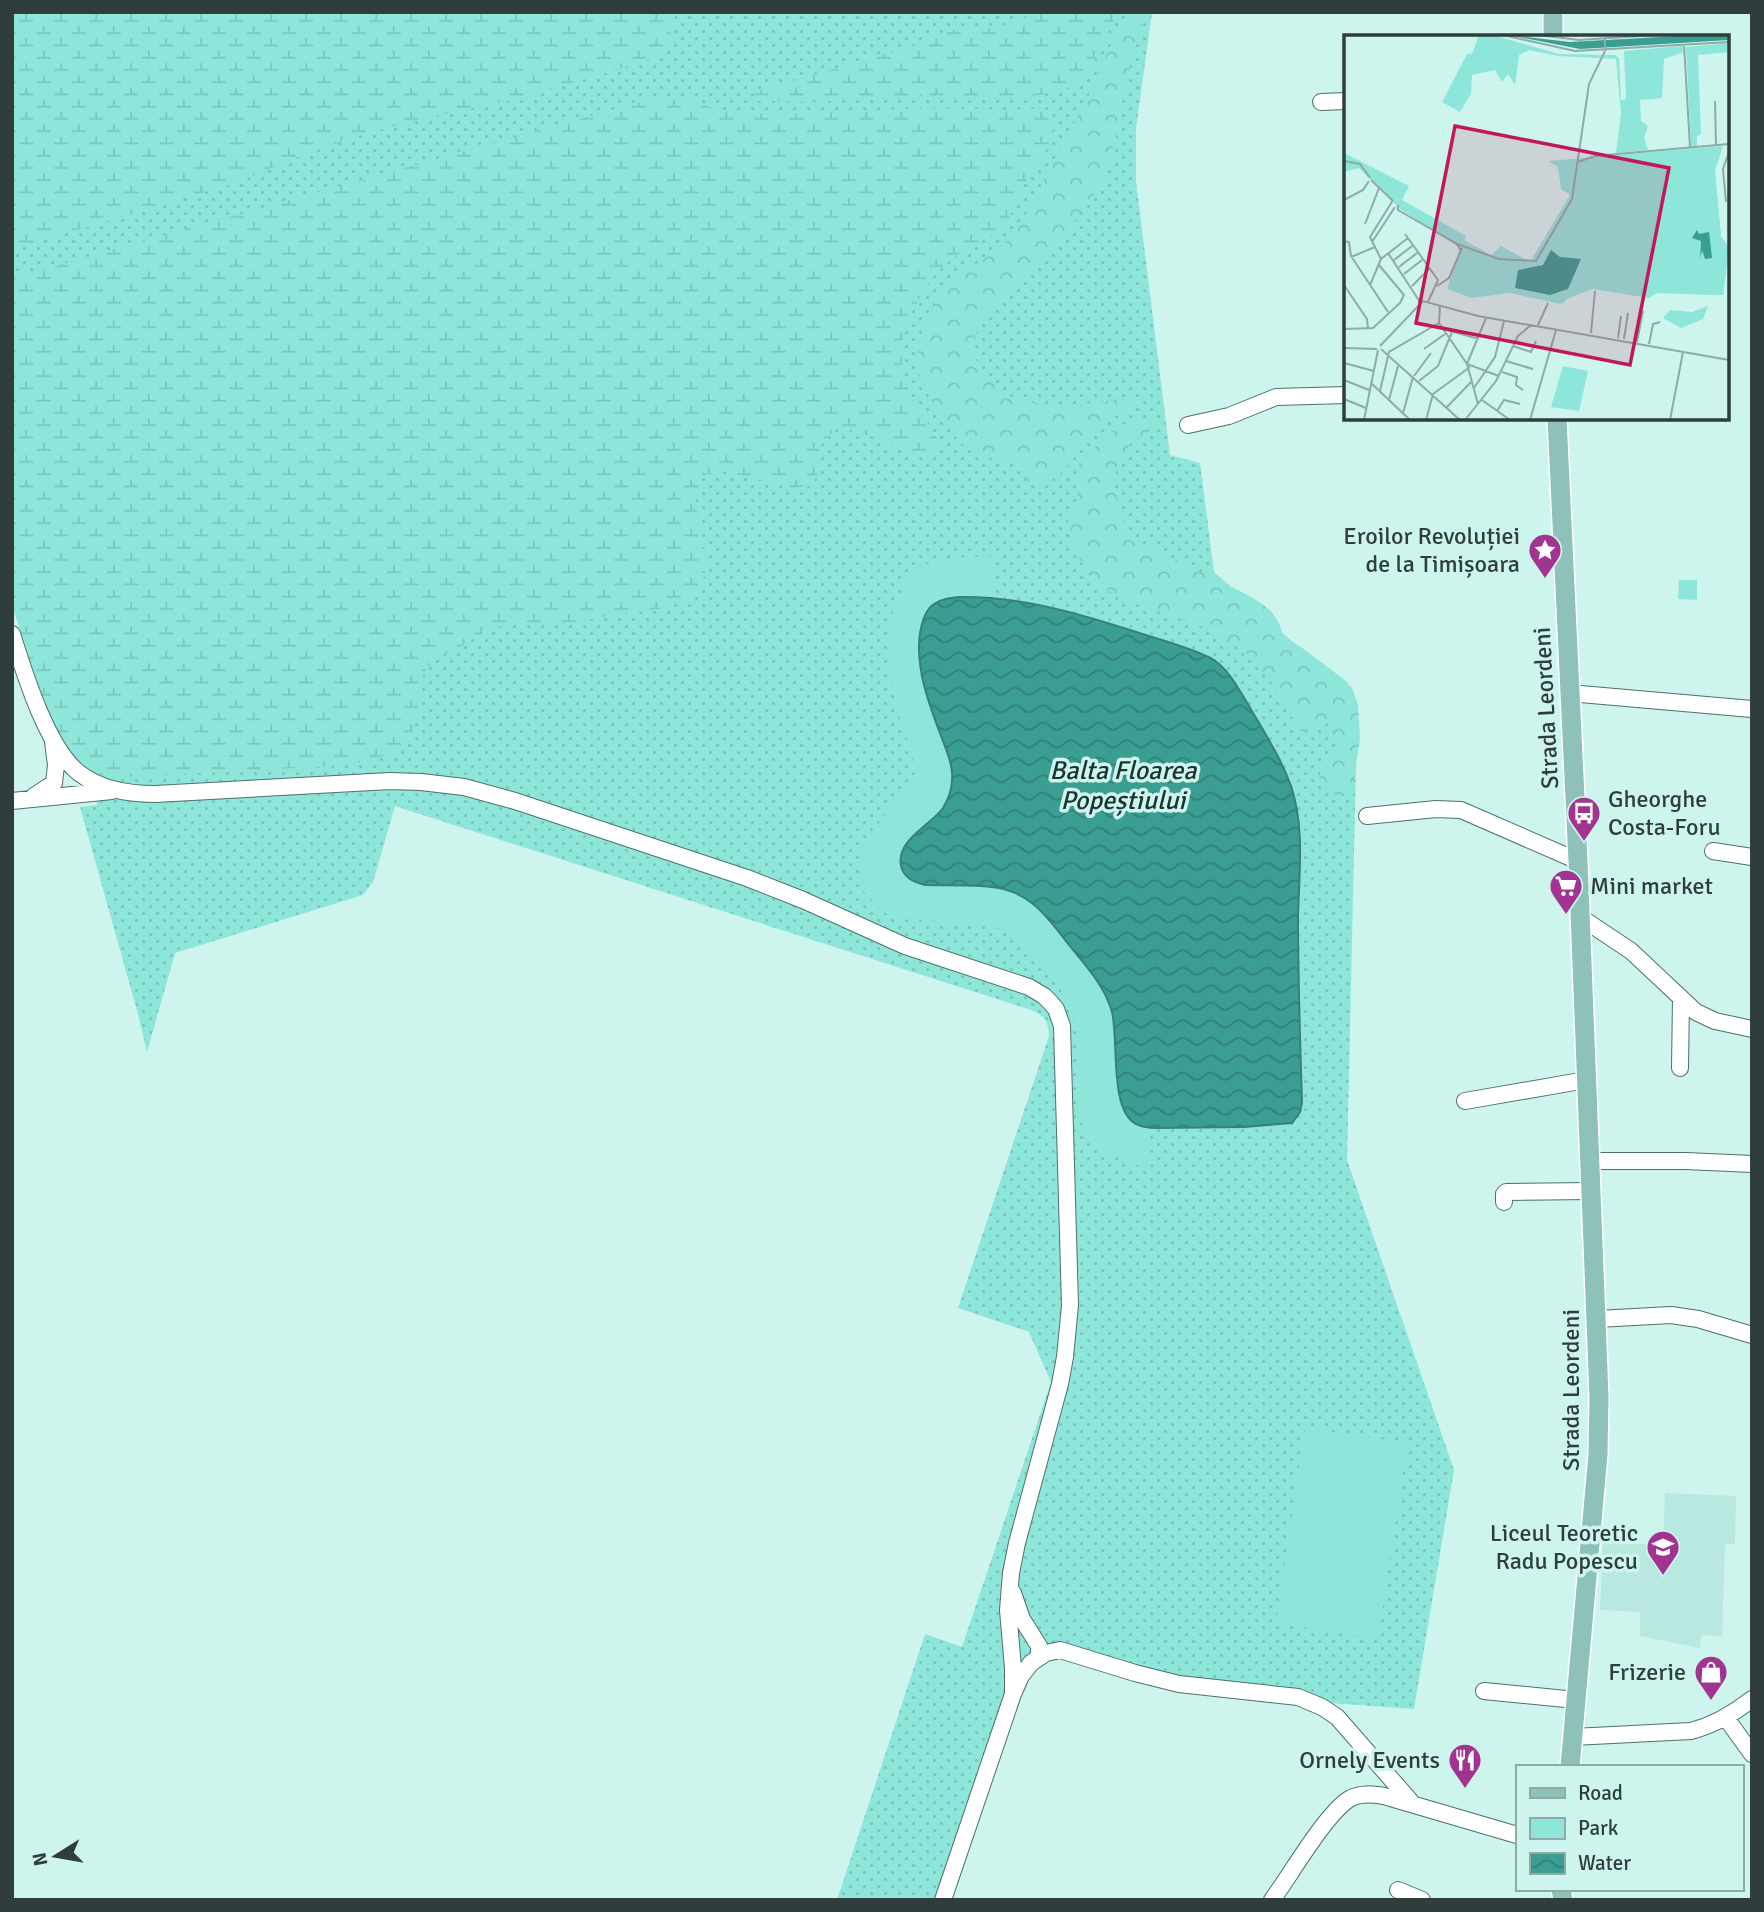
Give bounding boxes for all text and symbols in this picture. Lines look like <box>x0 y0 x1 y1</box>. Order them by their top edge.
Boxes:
inset map <box>1344 35 1729 420</box>
place label: Eroilor Revoluției de la Timișoara <box>1343 521 1520 579</box>
place icon: Eroilor Revoluției de la Timișoara <box>1526 531 1564 580</box>
street label: Strada Leordeni <box>1527 626 1565 790</box>
water label: Balta Floarea Popeștiului <box>1049 755 1197 817</box>
place label: Gheorghe Costa-Foru <box>1608 784 1721 842</box>
bus stop icon: Gheorghe Costa-Foru <box>1565 794 1603 843</box>
supermarket icon: Mini market <box>1547 867 1585 916</box>
place label: Mini market <box>1590 871 1713 901</box>
street label: Strada Leordeni <box>1556 1309 1586 1471</box>
place label: Liceul Teoretic Radu Popescu <box>1490 1518 1638 1576</box>
school or university icon: Liceul Teoretic Radu Popescu <box>1644 1528 1682 1577</box>
shop icon: Frizerie <box>1692 1653 1730 1702</box>
place label: Frizerie <box>1608 1657 1686 1687</box>
restaurant icon: Ornely Events <box>1446 1741 1484 1790</box>
place label: Ornely Events <box>1299 1745 1440 1775</box>
legend <box>1516 1765 1743 1891</box>
text: Road <box>1578 1780 1623 1806</box>
text: Park <box>1578 1815 1619 1841</box>
north arrow <box>21 1821 91 1891</box>
text: N <box>27 1850 53 1868</box>
text: Water <box>1578 1850 1631 1876</box>

